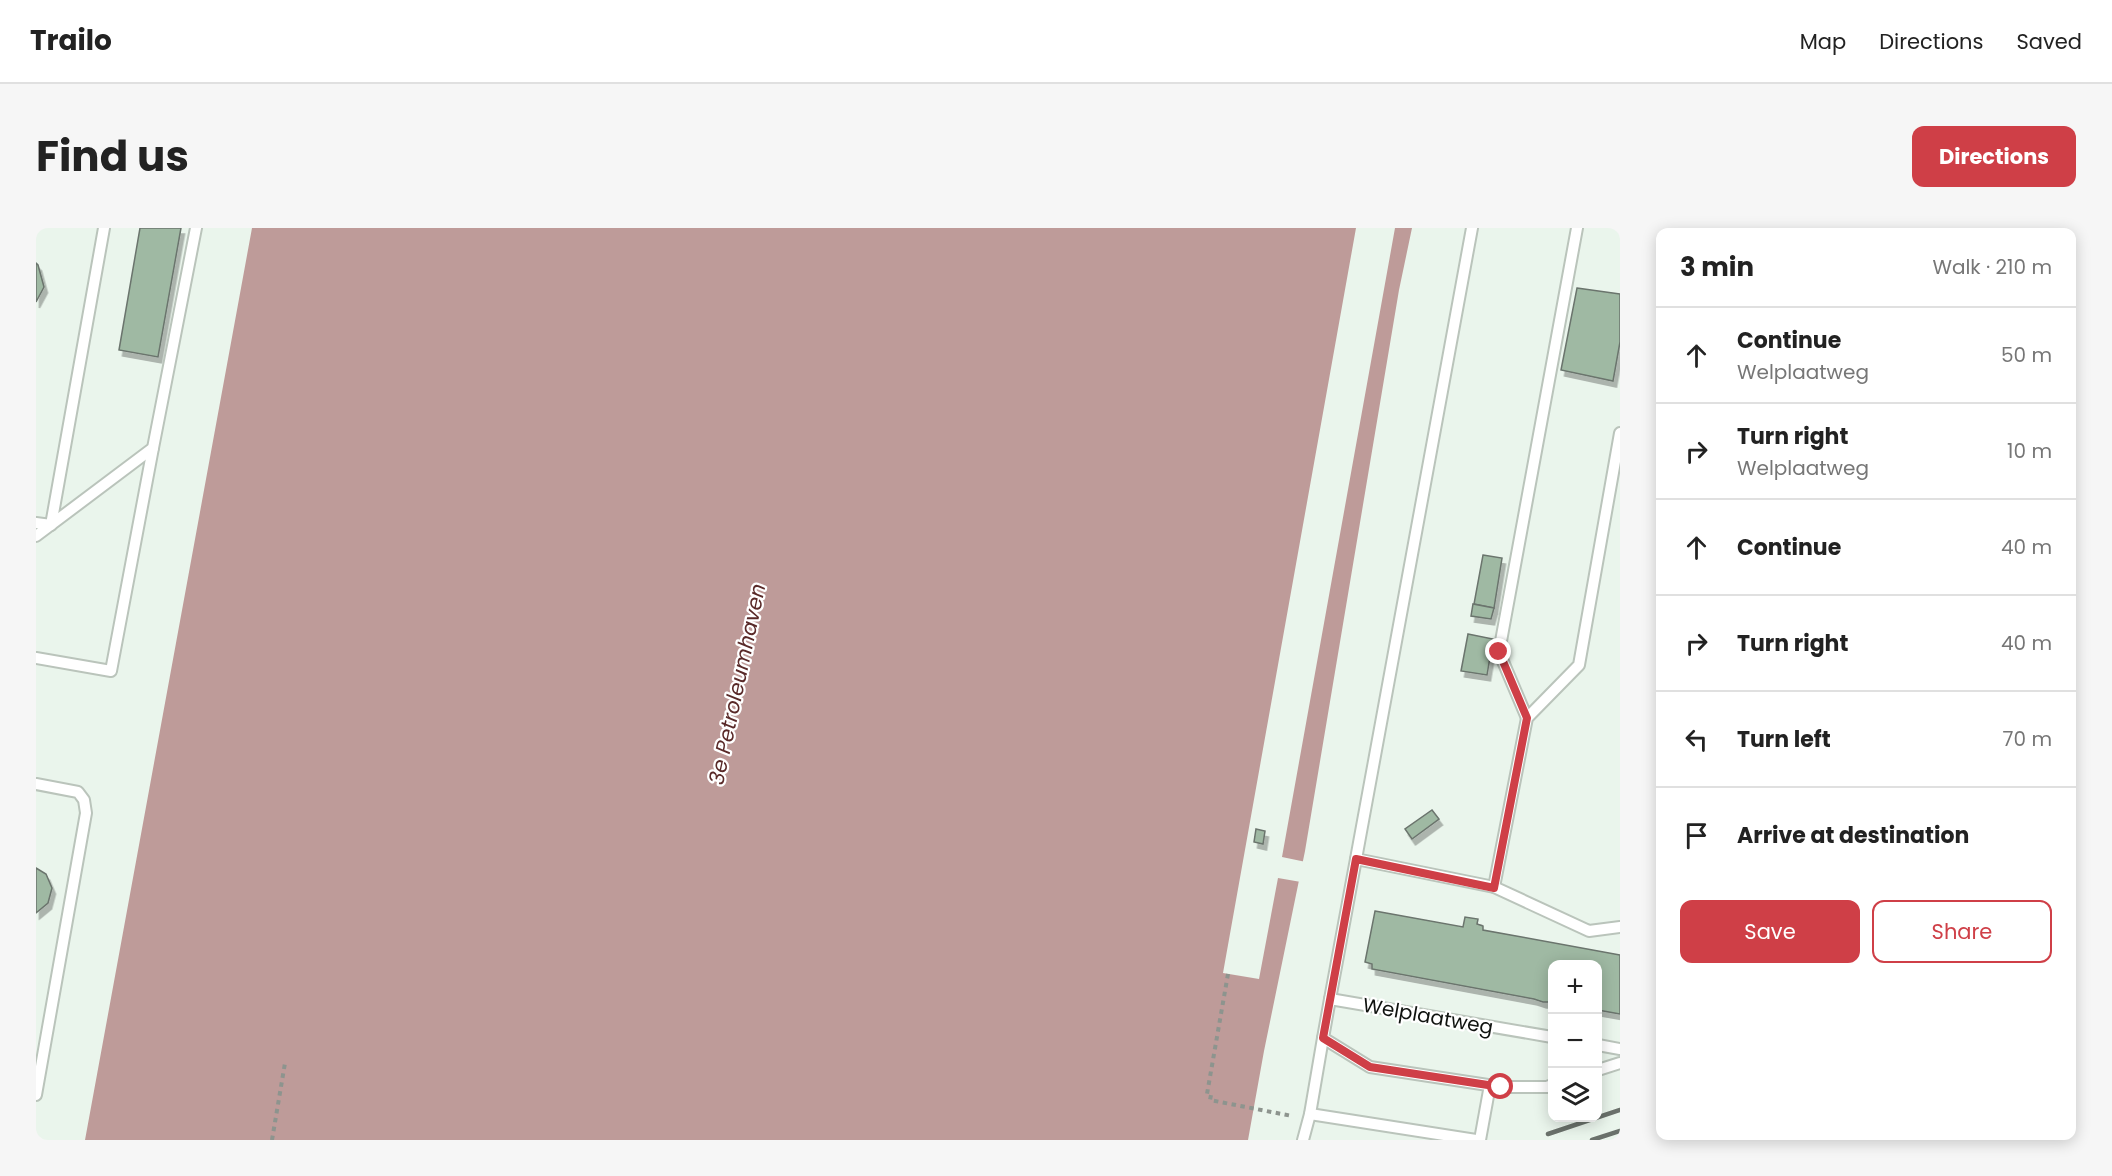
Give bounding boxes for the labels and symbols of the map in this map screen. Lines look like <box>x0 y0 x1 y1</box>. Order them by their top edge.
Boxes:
water label: 3e Petroleumhaven <box>702 581 772 787</box>
route end <box>1485 638 1511 664</box>
street label: Welplaatweg <box>1361 991 1495 1041</box>
route start <box>1487 1073 1513 1099</box>

